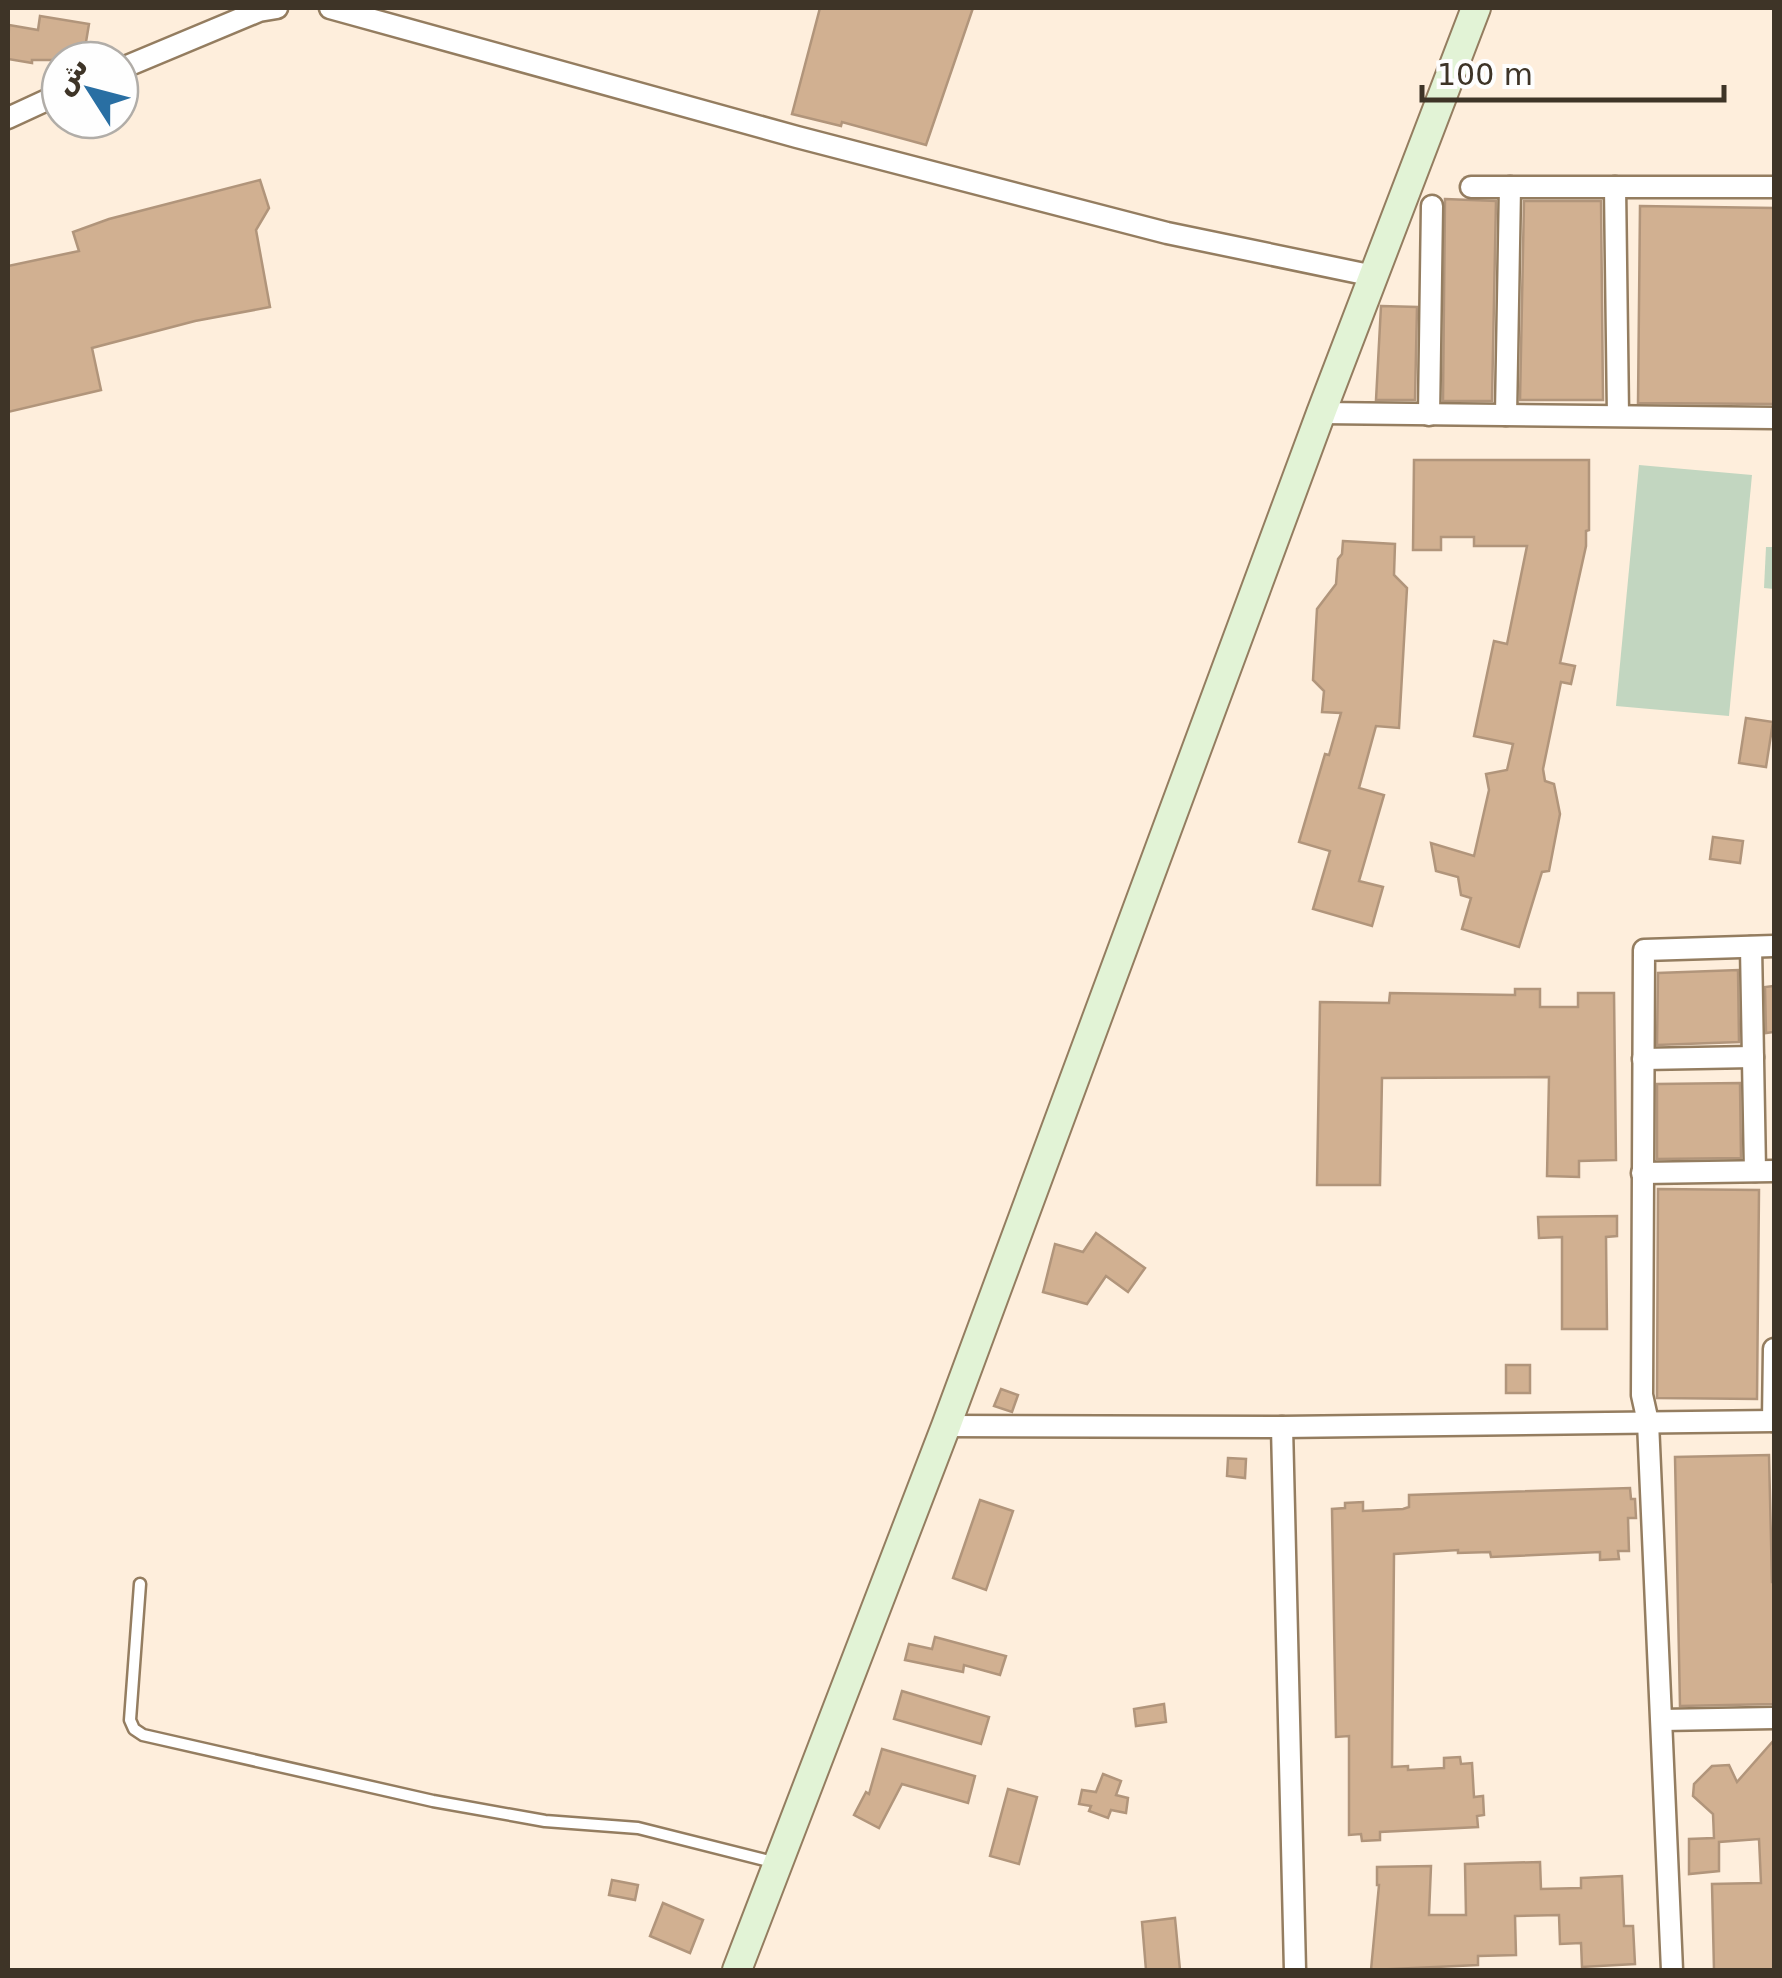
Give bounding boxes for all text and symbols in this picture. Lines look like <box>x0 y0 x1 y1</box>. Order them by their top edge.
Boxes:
north arrow <box>40 40 140 140</box>
scale bar <box>1422 40 1724 102</box>
text: ش <box>45 50 95 101</box>
text: 100 m <box>1437 57 1533 92</box>

